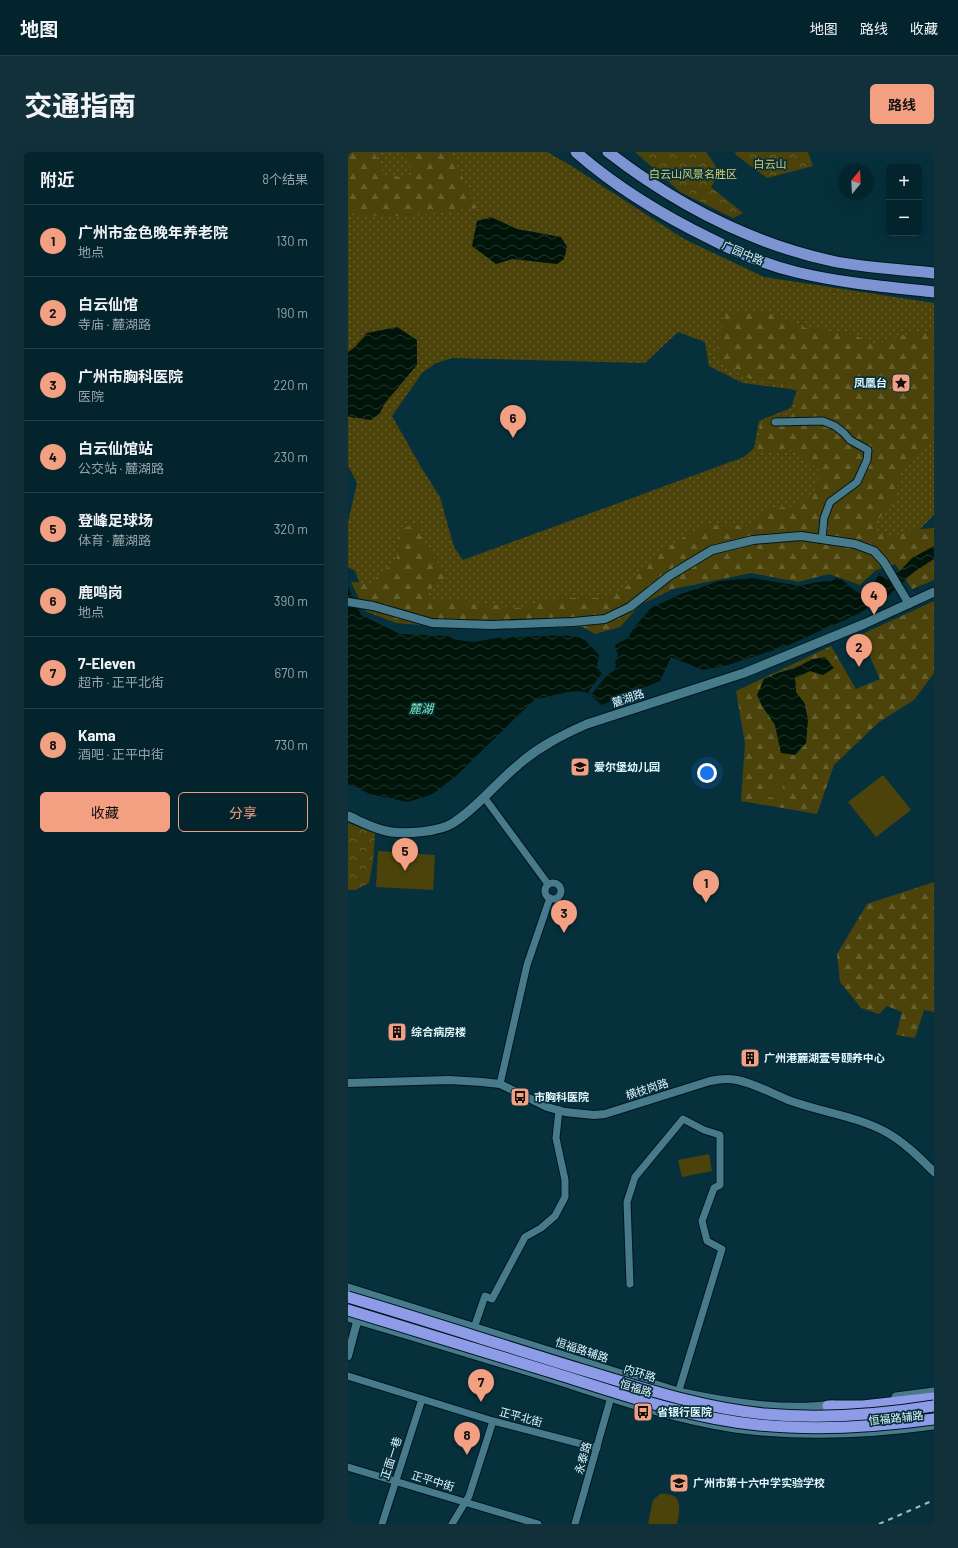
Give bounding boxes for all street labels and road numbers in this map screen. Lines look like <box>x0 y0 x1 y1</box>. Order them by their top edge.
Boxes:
street label: 广园中路 <box>720 238 766 267</box>
street label: 麓湖路 <box>610 686 646 709</box>
street label: 横枝岗路 <box>624 1076 670 1102</box>
street label: 恒福路辅路 <box>554 1335 610 1364</box>
street label: 内环路 <box>622 1361 658 1384</box>
street label: 恒福路 <box>618 1376 654 1399</box>
street label: 正平北街 <box>498 1405 544 1428</box>
street label: 恒福路辅路 <box>868 1408 924 1427</box>
street label: 正面一巷 <box>378 1435 404 1481</box>
street label: 永泰路 <box>572 1440 593 1476</box>
street label: 正平中街 <box>410 1468 456 1493</box>

